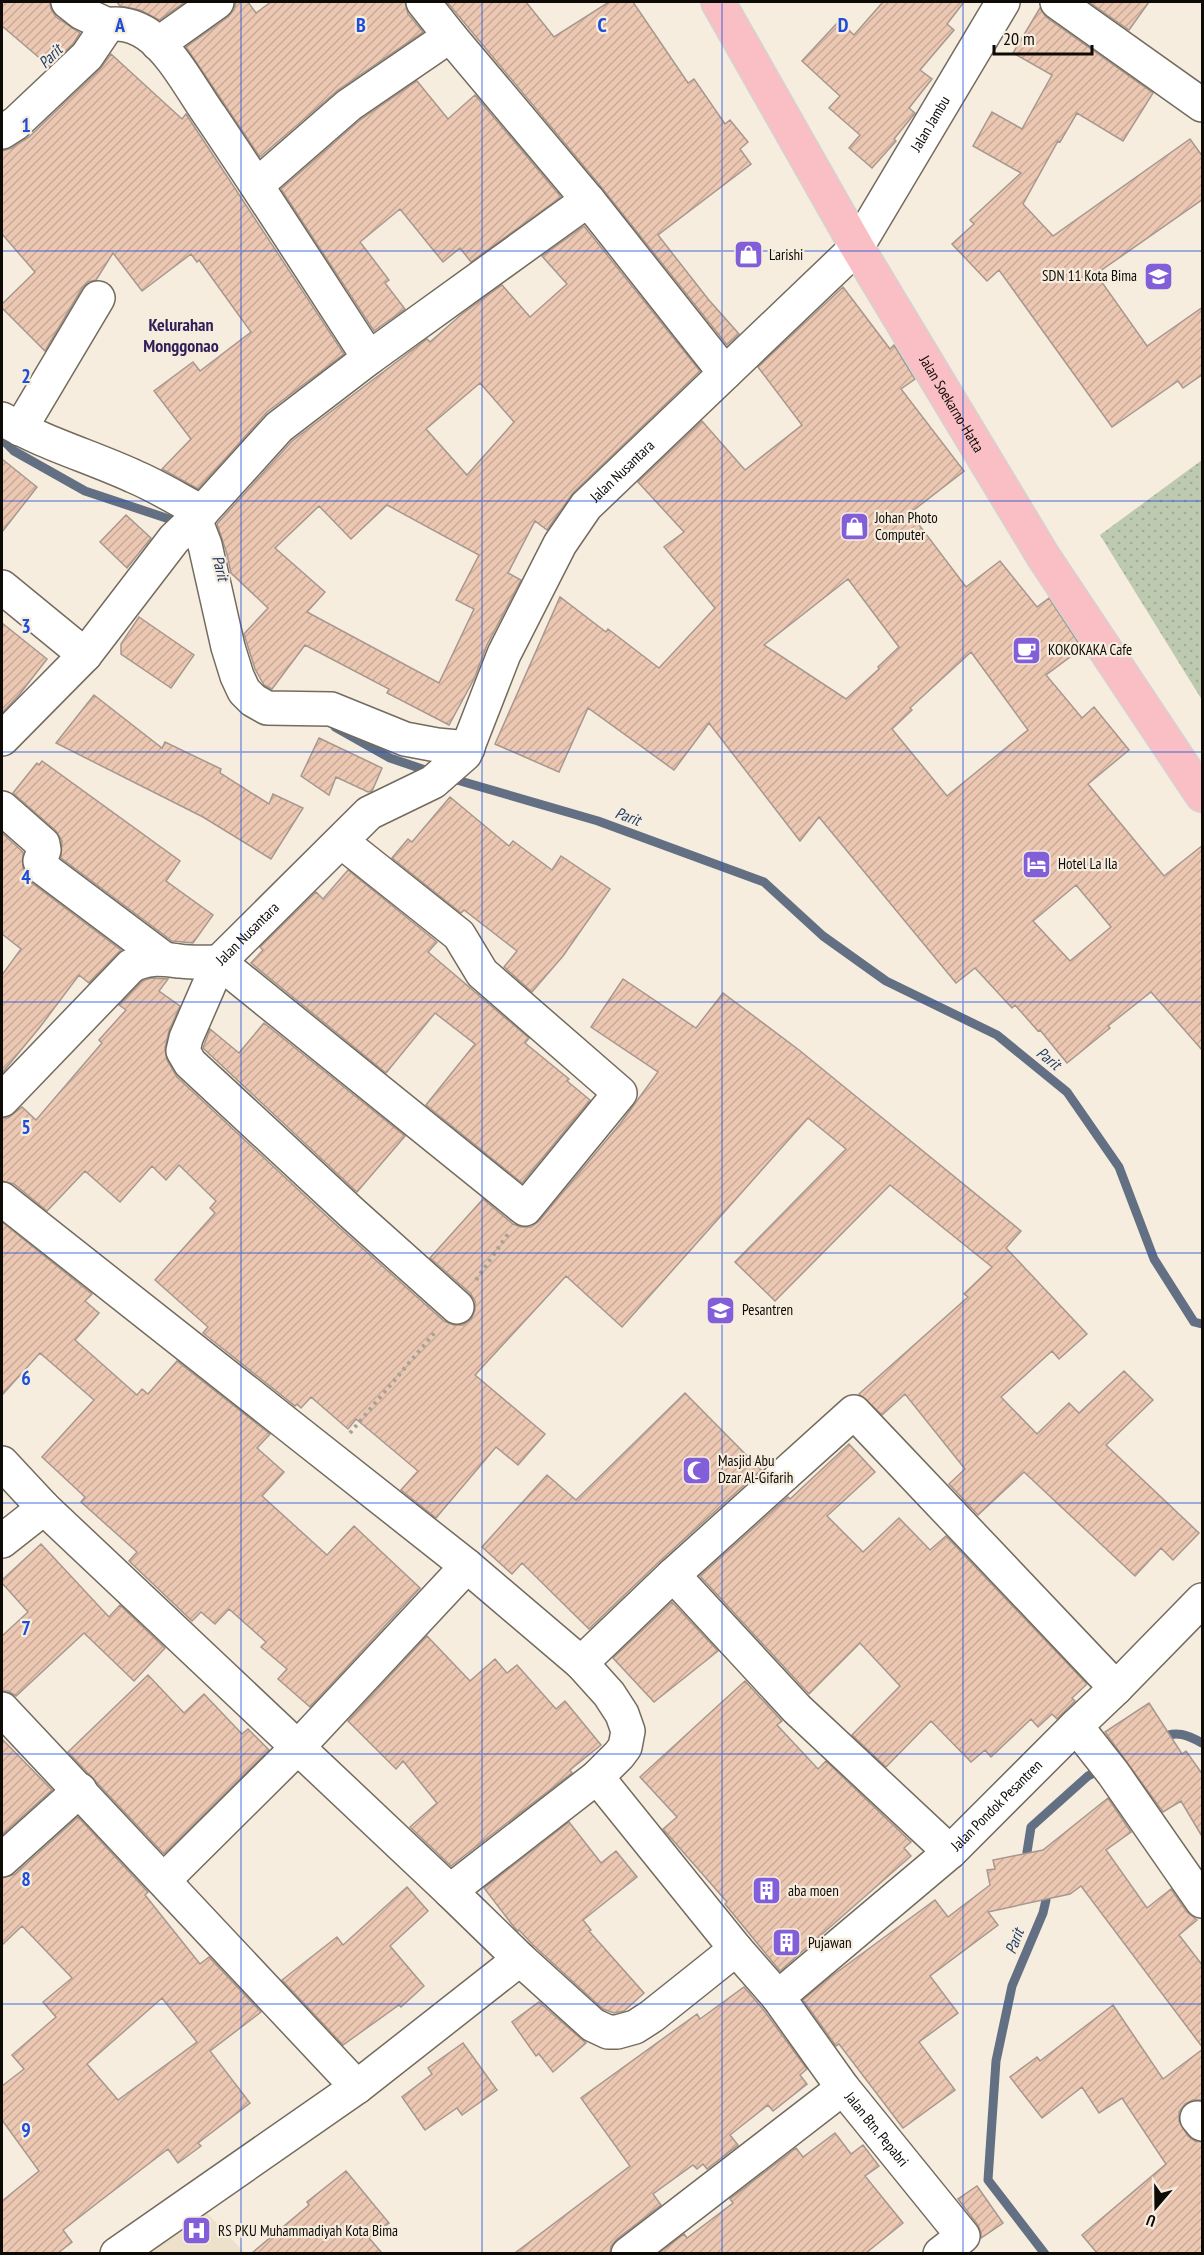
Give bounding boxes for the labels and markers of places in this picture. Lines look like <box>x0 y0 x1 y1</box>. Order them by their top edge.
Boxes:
shop icon: Larishi <box>732 239 764 271</box>
place label: Larishi <box>769 245 803 264</box>
school or university icon: SDN 11 Kota Bima <box>1142 260 1174 292</box>
place label: SDN 11 Kota Bima <box>1042 266 1137 285</box>
place label: Johan Photo Computer <box>874 508 938 544</box>
shop icon: Johan Photo Computer <box>838 511 870 543</box>
cafe icon: KOKOKAKA Cafe <box>1011 634 1043 666</box>
place label: KOKOKAKA Cafe <box>1048 640 1132 659</box>
hotel icon: Hotel La Ila <box>1021 848 1053 880</box>
place label: Hotel La Ila <box>1058 854 1118 873</box>
school or university icon: Pesantren <box>705 1294 737 1326</box>
place label: Pesantren <box>742 1300 793 1319</box>
place label: Masjid Abu Dzar Al-Gifarih <box>718 1451 793 1487</box>
mosque icon: Masjid Abu Dzar Al-Gifarih <box>681 1454 713 1486</box>
building icon: aba moen <box>751 1875 783 1907</box>
place label: aba moen <box>788 1881 839 1900</box>
building icon: Pujawan <box>771 1927 803 1959</box>
place label: Pujawan <box>808 1933 852 1952</box>
hospital icon: RS PKU Muhammadiyah Kota Bima <box>181 2215 213 2247</box>
place label: RS PKU Muhammadiyah Kota Bima <box>218 2221 398 2240</box>

